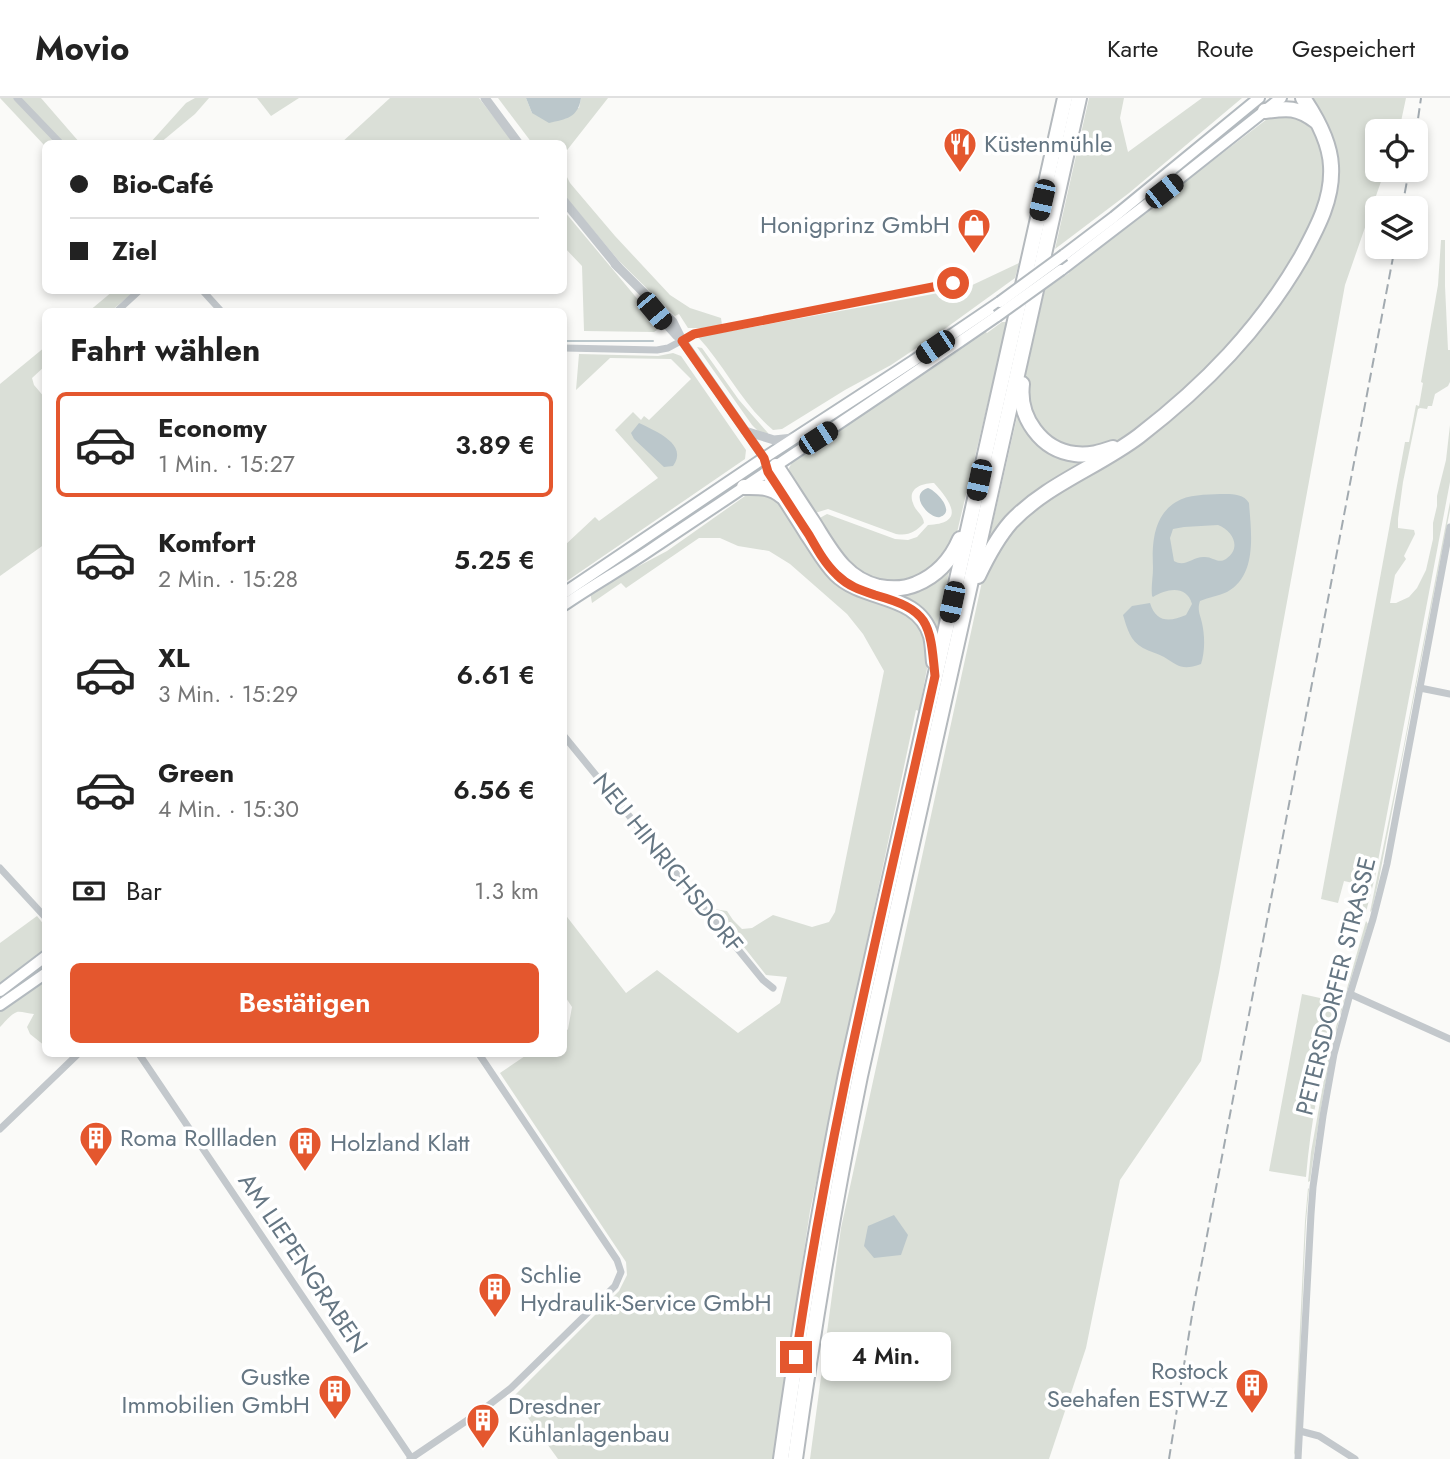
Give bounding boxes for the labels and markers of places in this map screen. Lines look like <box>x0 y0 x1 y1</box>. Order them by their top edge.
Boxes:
restaurant icon: Küstenmühle <box>941 125 979 174</box>
place label: Küstenmühle <box>984 126 1112 161</box>
shop icon: Honigprinz GmbH <box>955 206 993 255</box>
place label: Honigprinz GmbH <box>760 207 950 242</box>
building icon: Roma Rollladen <box>77 1119 115 1168</box>
place label: Roma Rollladen <box>120 1120 277 1155</box>
building icon: Holzland Klatt <box>286 1124 324 1173</box>
place label: Holzland Klatt <box>330 1125 470 1160</box>
place label: Schlie Hydraulik-Service GmbH <box>520 1257 772 1320</box>
building icon: Schlie Hydraulik-Service GmbH <box>476 1270 514 1319</box>
place label: Rostock Seehafen ESTW-Z <box>1047 1353 1228 1416</box>
place label: Gustke Immobilien GmbH <box>122 1359 310 1422</box>
building icon: Rostock Seehafen ESTW-Z <box>1233 1366 1271 1415</box>
building icon: Gustke Immobilien GmbH <box>316 1372 354 1421</box>
place label: Dresdner Kühlanlagenbau <box>508 1388 670 1451</box>
building icon: Dresdner Kühlanlagenbau <box>464 1401 502 1450</box>

